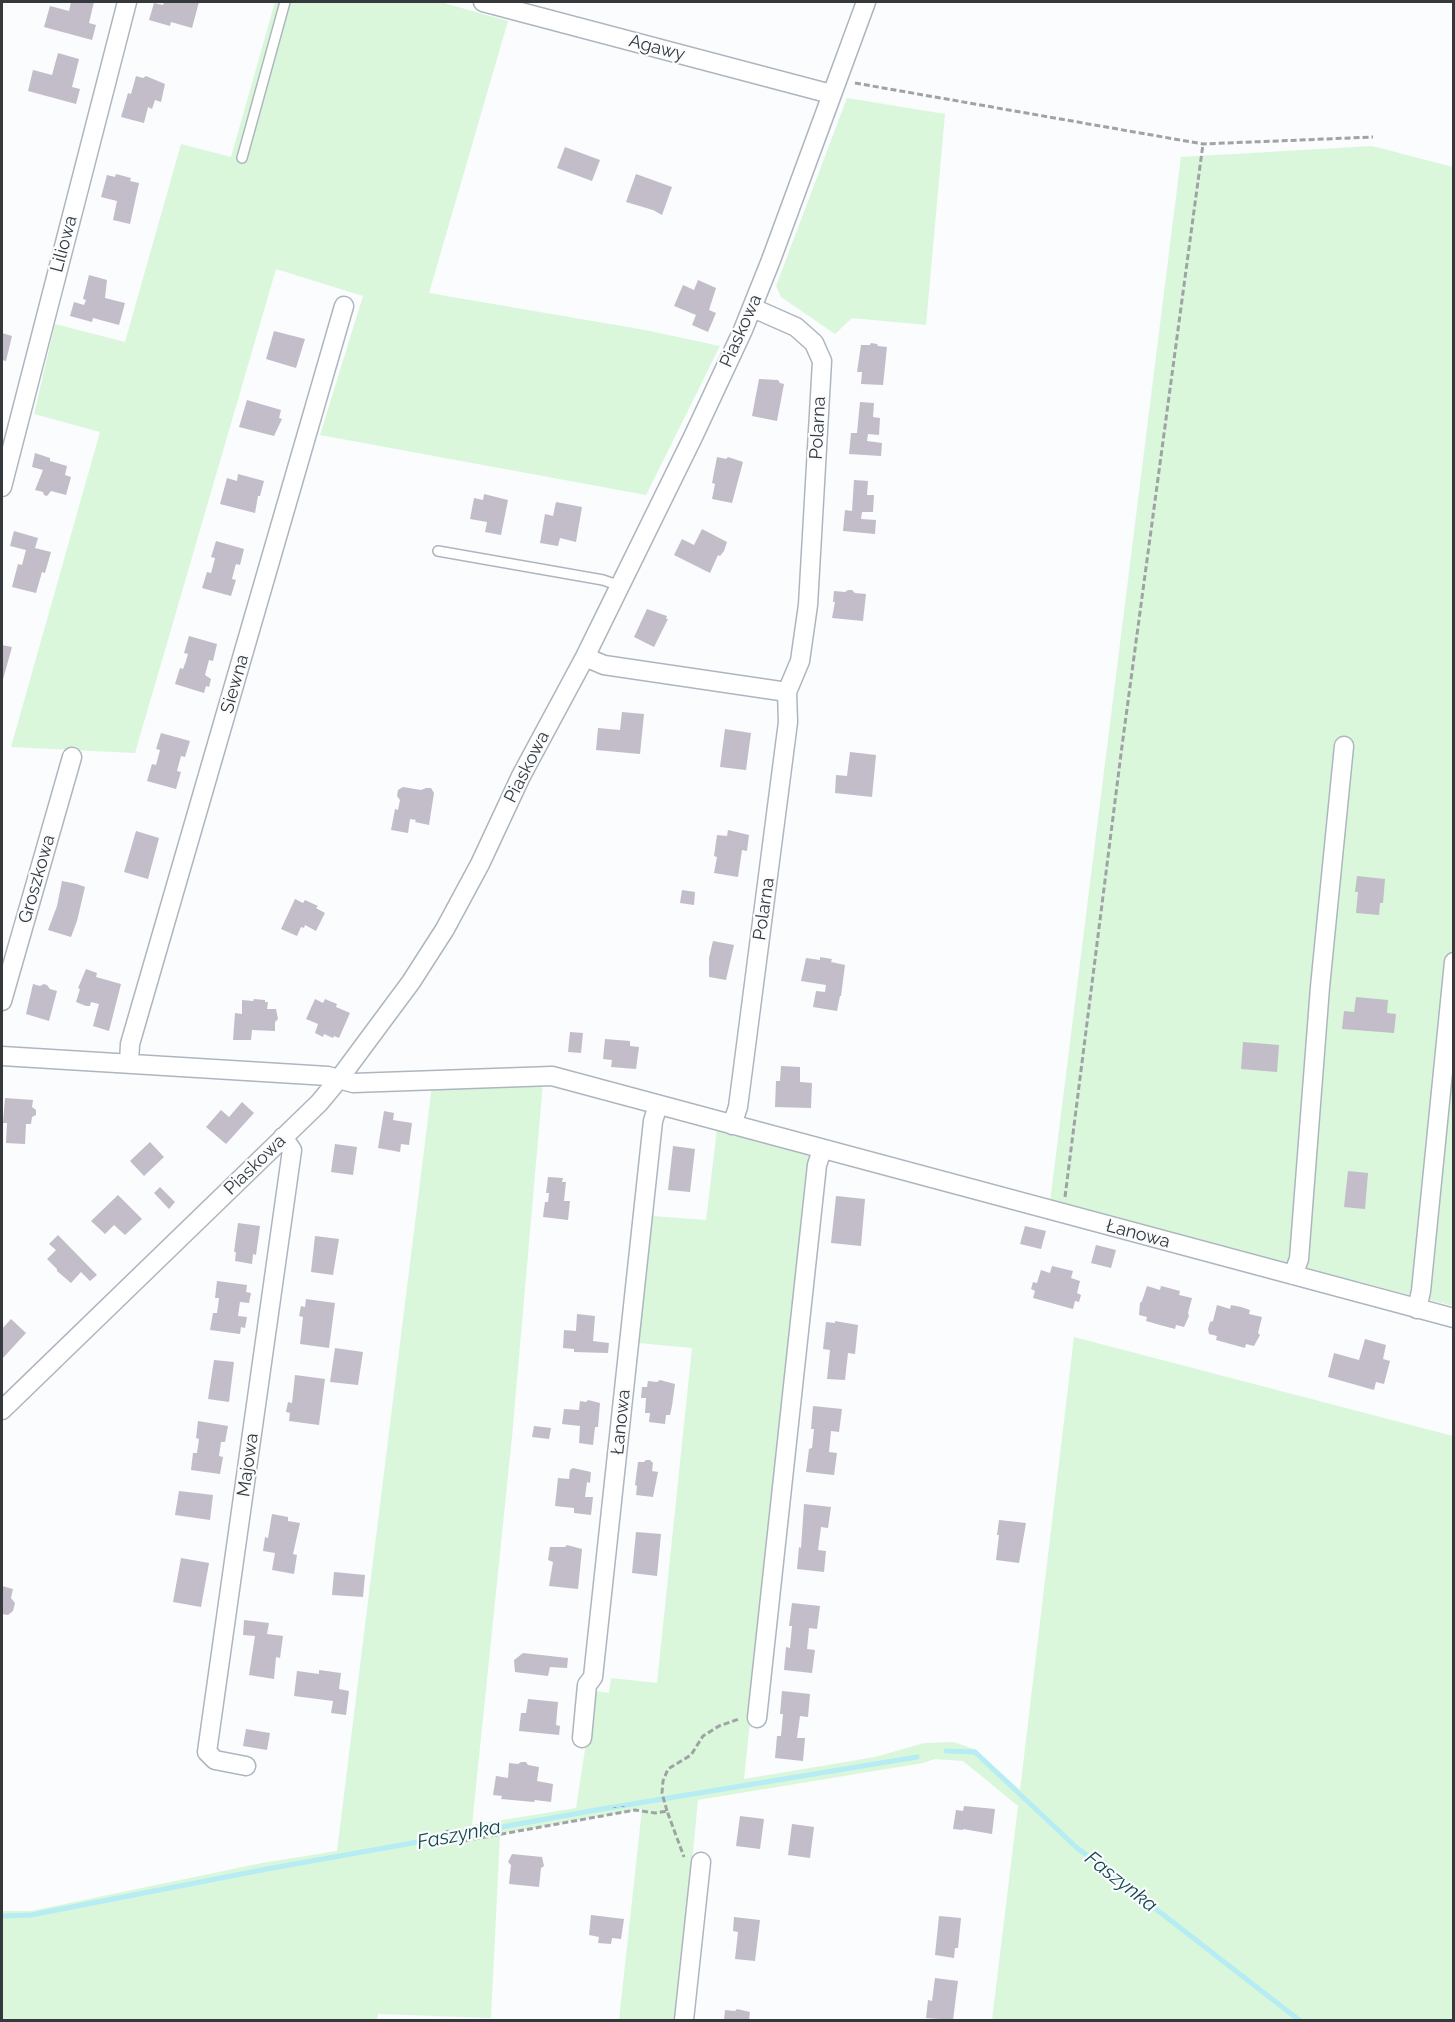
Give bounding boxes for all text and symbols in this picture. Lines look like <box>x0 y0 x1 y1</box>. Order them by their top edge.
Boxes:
street label: Agawy <box>627 30 687 66</box>
street label: Liliowa <box>46 213 82 275</box>
street label: Piaskowa <box>715 291 767 371</box>
street label: Polarna <box>806 396 830 460</box>
street label: Siewna <box>216 652 254 716</box>
street label: Piaskowa <box>500 728 554 806</box>
street label: Groszkowa <box>14 832 60 926</box>
street label: Polarna <box>749 876 779 942</box>
street label: Piaskowa <box>220 1130 290 1200</box>
street label: Łanowa <box>1104 1215 1172 1253</box>
street label: Łanowa <box>607 1388 635 1456</box>
street label: Majowa <box>233 1432 263 1498</box>
water label: Faszynka <box>415 1815 503 1855</box>
water label: Faszynka <box>1080 1846 1162 1918</box>

